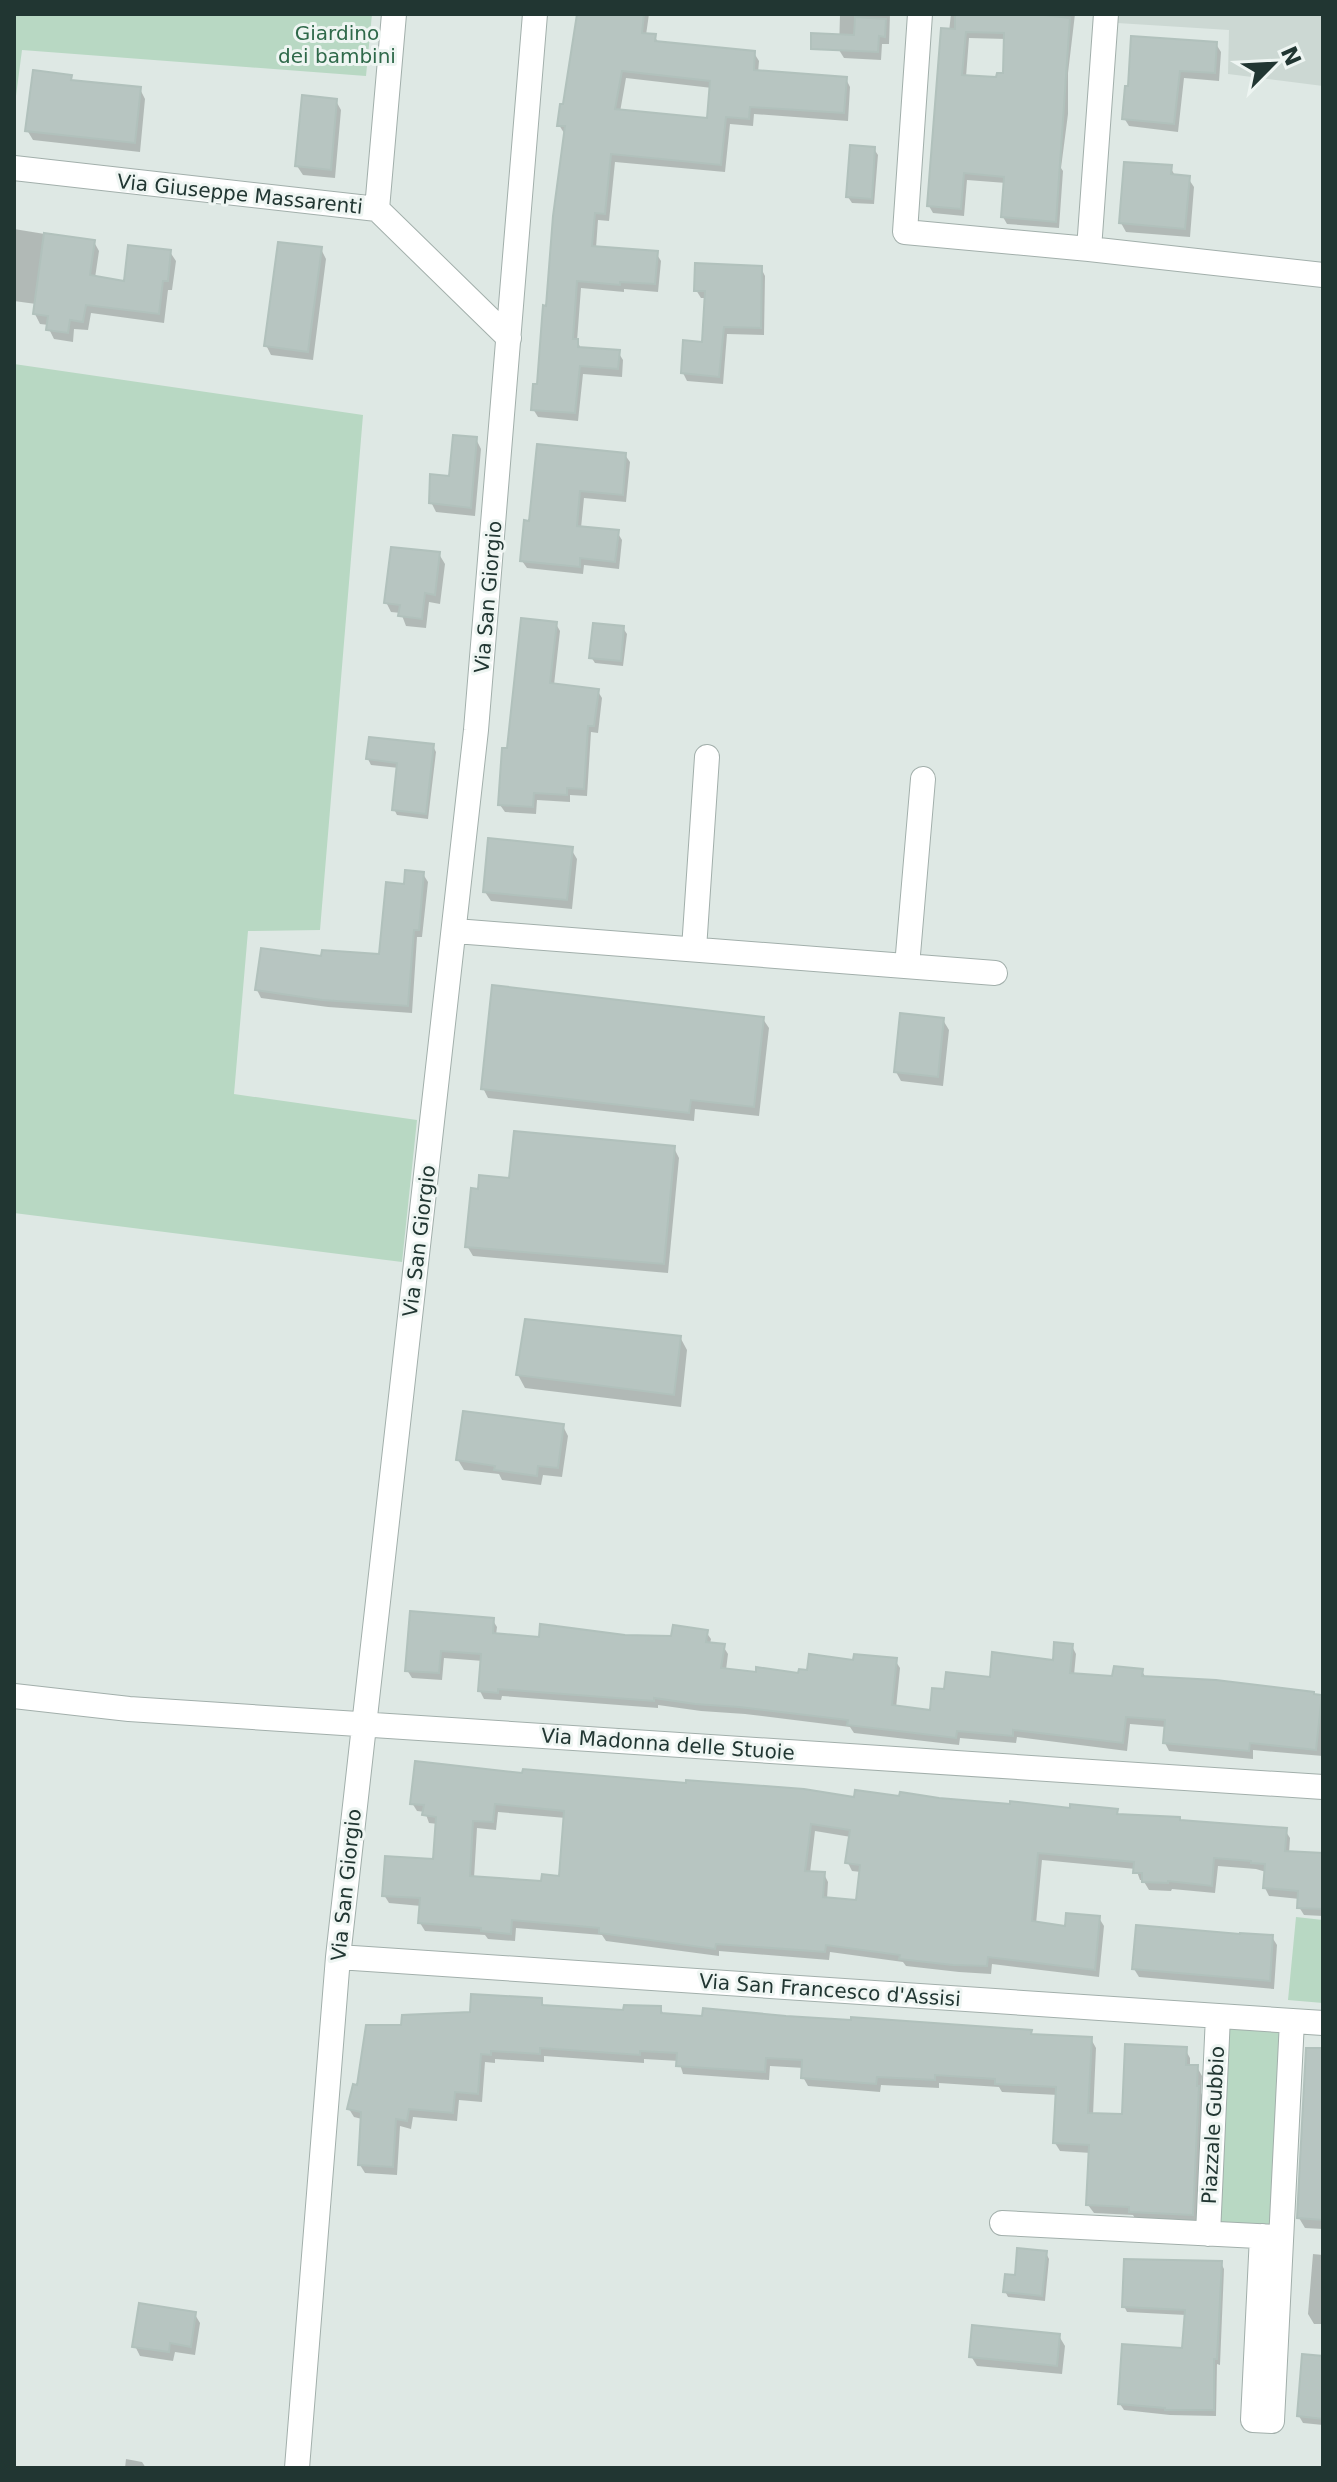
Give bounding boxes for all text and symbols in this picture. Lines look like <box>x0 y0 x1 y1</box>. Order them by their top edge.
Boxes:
park label: Giardino dei bambini <box>278 21 396 68</box>
north arrow <box>1233 24 1313 104</box>
text: N <box>1276 43 1306 70</box>
street label: Via Giuseppe Massarenti <box>116 169 364 219</box>
street label: Via San Giorgio <box>469 520 507 674</box>
street label: Via San Giorgio <box>398 1164 440 1318</box>
street label: Via Madonna delle Stuoie <box>541 1723 795 1765</box>
street label: Via San Giorgio <box>326 1808 366 1962</box>
street label: Via San Francesco d'Assisi <box>698 1969 962 2011</box>
street label: Piazzale Gubbio <box>1197 2045 1229 2205</box>

